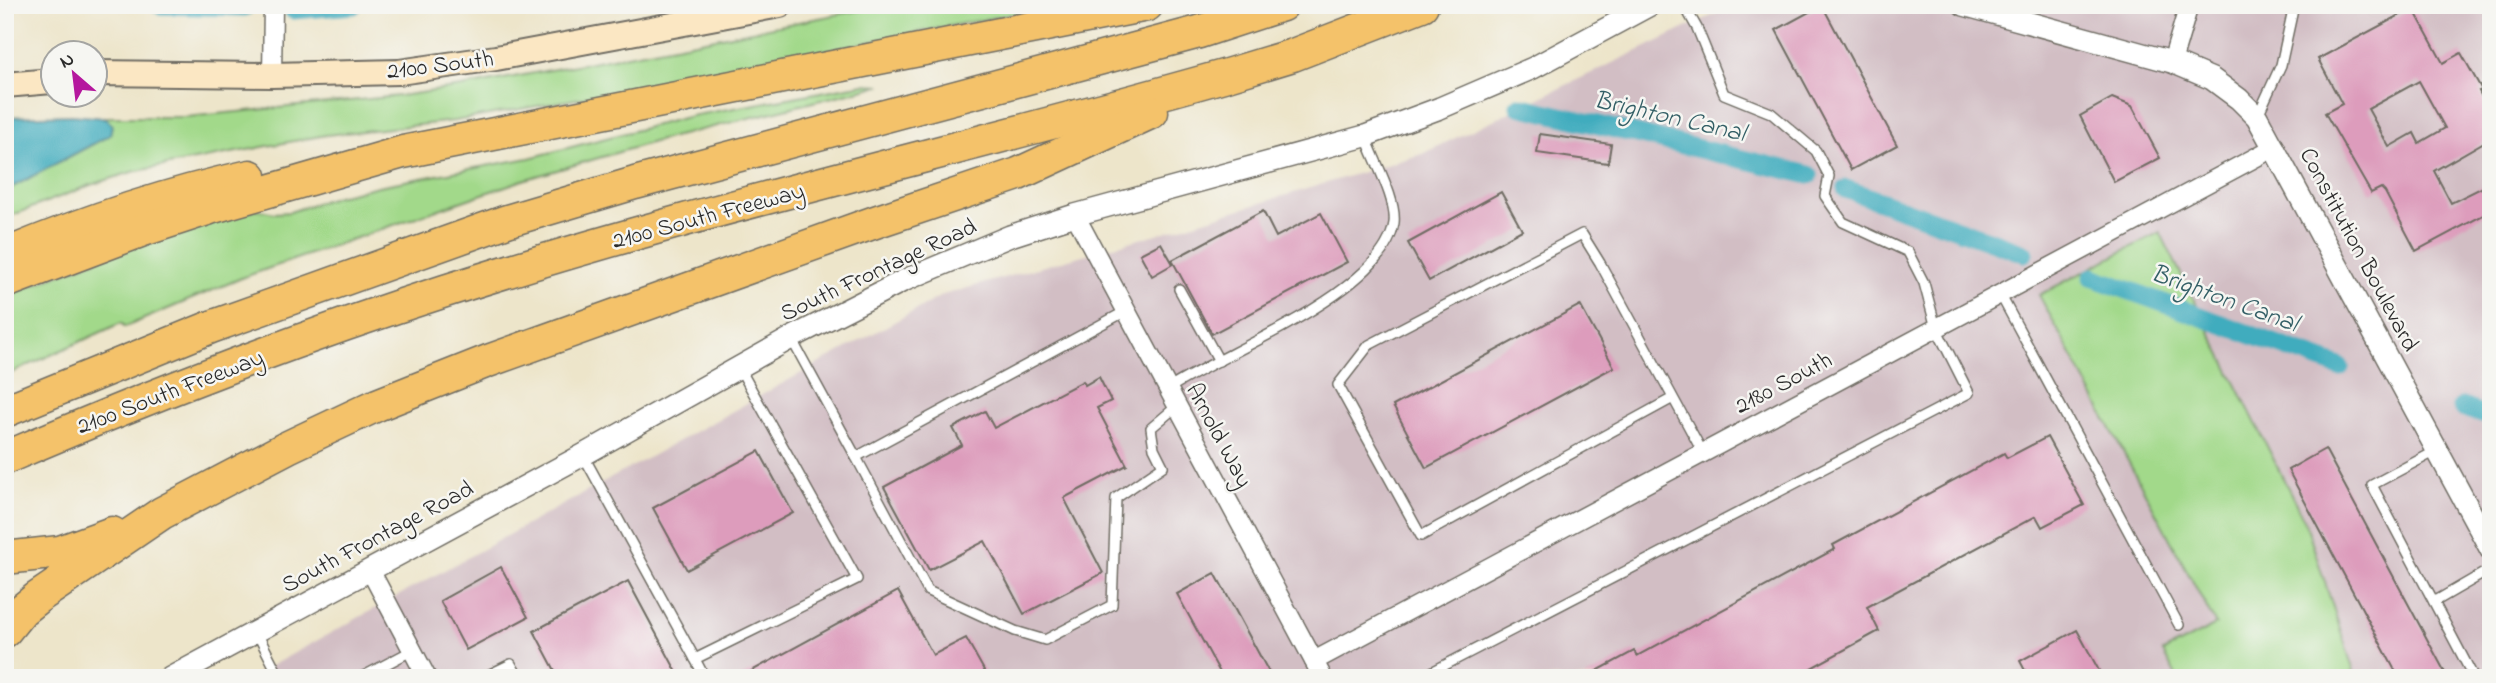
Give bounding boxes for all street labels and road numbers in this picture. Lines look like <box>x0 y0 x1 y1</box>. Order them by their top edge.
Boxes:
street label: 2100 South <box>385 43 496 90</box>
street label: Constitution Boulevard <box>2289 142 2427 359</box>
street label: 2100 South Freeway <box>609 175 809 261</box>
street label: South Frontage Road <box>775 210 984 332</box>
street label: 2100 South Freeway <box>72 342 270 446</box>
street label: 2180 South <box>1729 344 1839 425</box>
street label: Arnold Way <box>1175 378 1260 495</box>
street label: South Frontage Road <box>276 472 481 604</box>

